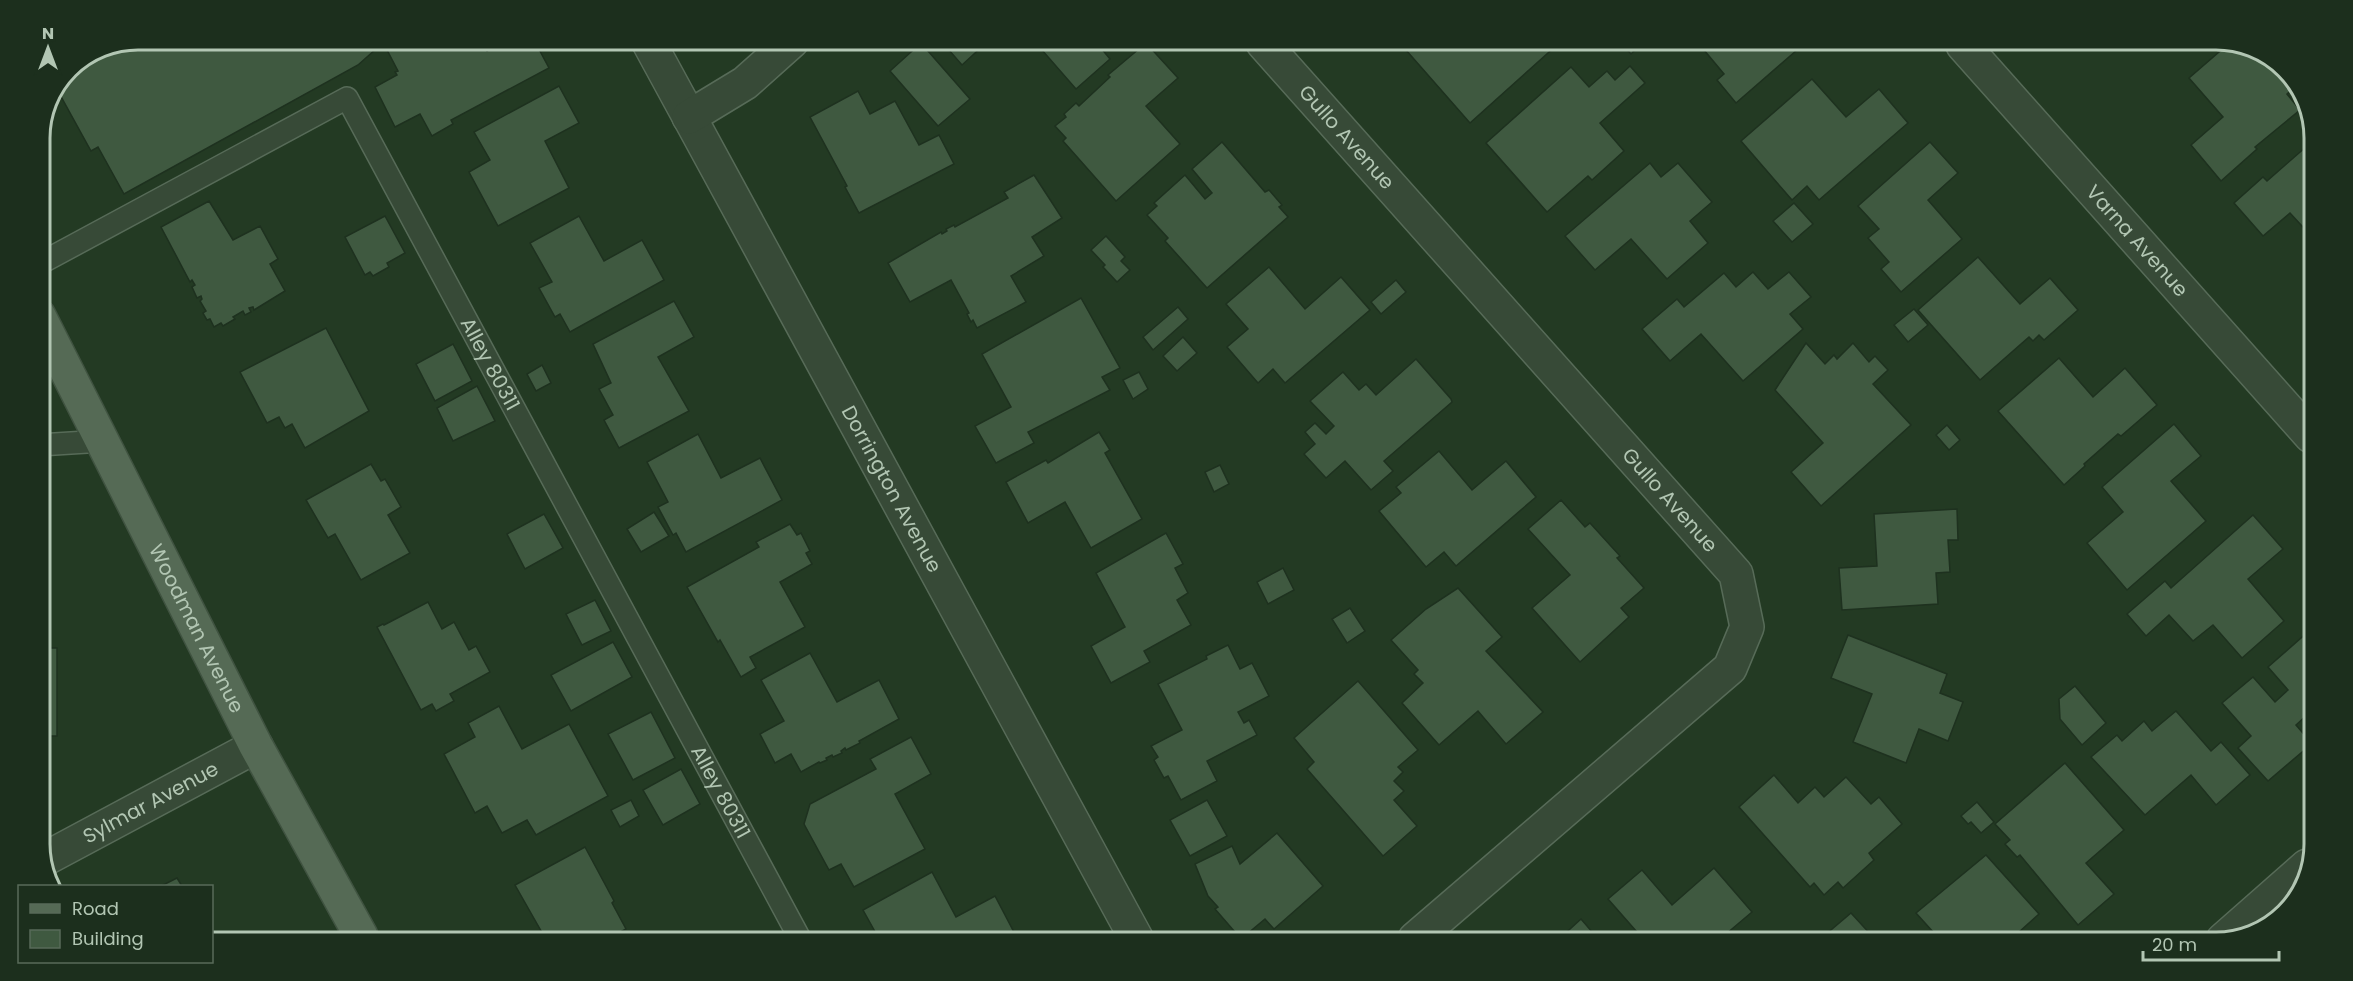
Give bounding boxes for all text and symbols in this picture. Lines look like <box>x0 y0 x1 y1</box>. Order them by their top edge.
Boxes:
north arrow <box>18 18 78 78</box>
text: N <box>42 22 54 45</box>
street label: Gullo Avenue <box>1293 79 1401 196</box>
street label: Varna Avenue <box>2080 179 2195 303</box>
street label: Alley 80311 <box>454 312 527 416</box>
street label: Dorrington Avenue <box>835 400 949 578</box>
street label: Gullo Avenue <box>1616 442 1724 558</box>
street label: Woodman Avenue <box>142 539 251 718</box>
street label: Alley 80311 <box>684 740 757 843</box>
street label: Sylmar Avenue <box>78 755 223 850</box>
legend <box>18 885 213 963</box>
text: Road <box>72 896 119 921</box>
scale bar <box>2143 924 2280 962</box>
text: Building <box>72 926 144 951</box>
text: 20 m <box>2152 932 2197 957</box>

